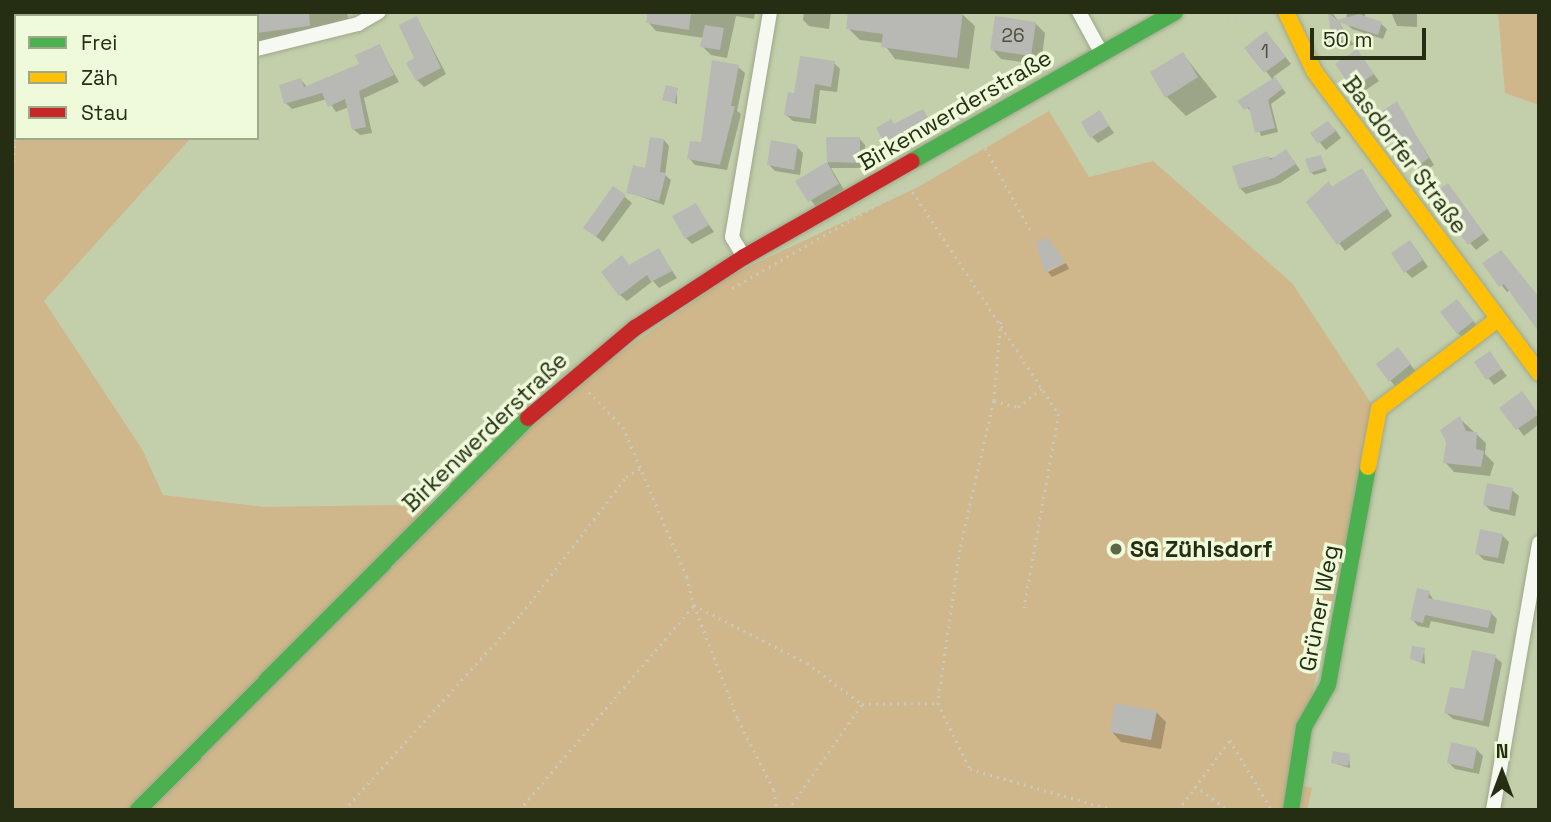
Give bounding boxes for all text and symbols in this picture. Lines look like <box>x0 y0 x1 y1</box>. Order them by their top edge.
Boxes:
legend <box>14 14 259 140</box>
scale bar <box>1313 14 1428 58</box>
house number: 26 <box>1001 25 1025 47</box>
text: 50 m <box>1323 26 1373 53</box>
text: Frei <box>81 29 117 56</box>
house number: 1 <box>1261 41 1269 63</box>
street label: Birkenwerderstraße <box>854 44 1056 176</box>
text: Zäh <box>81 64 118 91</box>
street label: Basdorfer Straße <box>1337 71 1473 239</box>
text: Stau <box>81 99 128 126</box>
street label: Birkenwerderstraße <box>397 346 573 518</box>
place label: SG Zühlsdorf <box>1130 535 1273 563</box>
marker: SG Zühlsdorf <box>1108 541 1124 557</box>
street label: Grüner Weg <box>1293 542 1345 674</box>
north arrow <box>1467 738 1537 808</box>
text: N <box>1496 739 1508 764</box>

